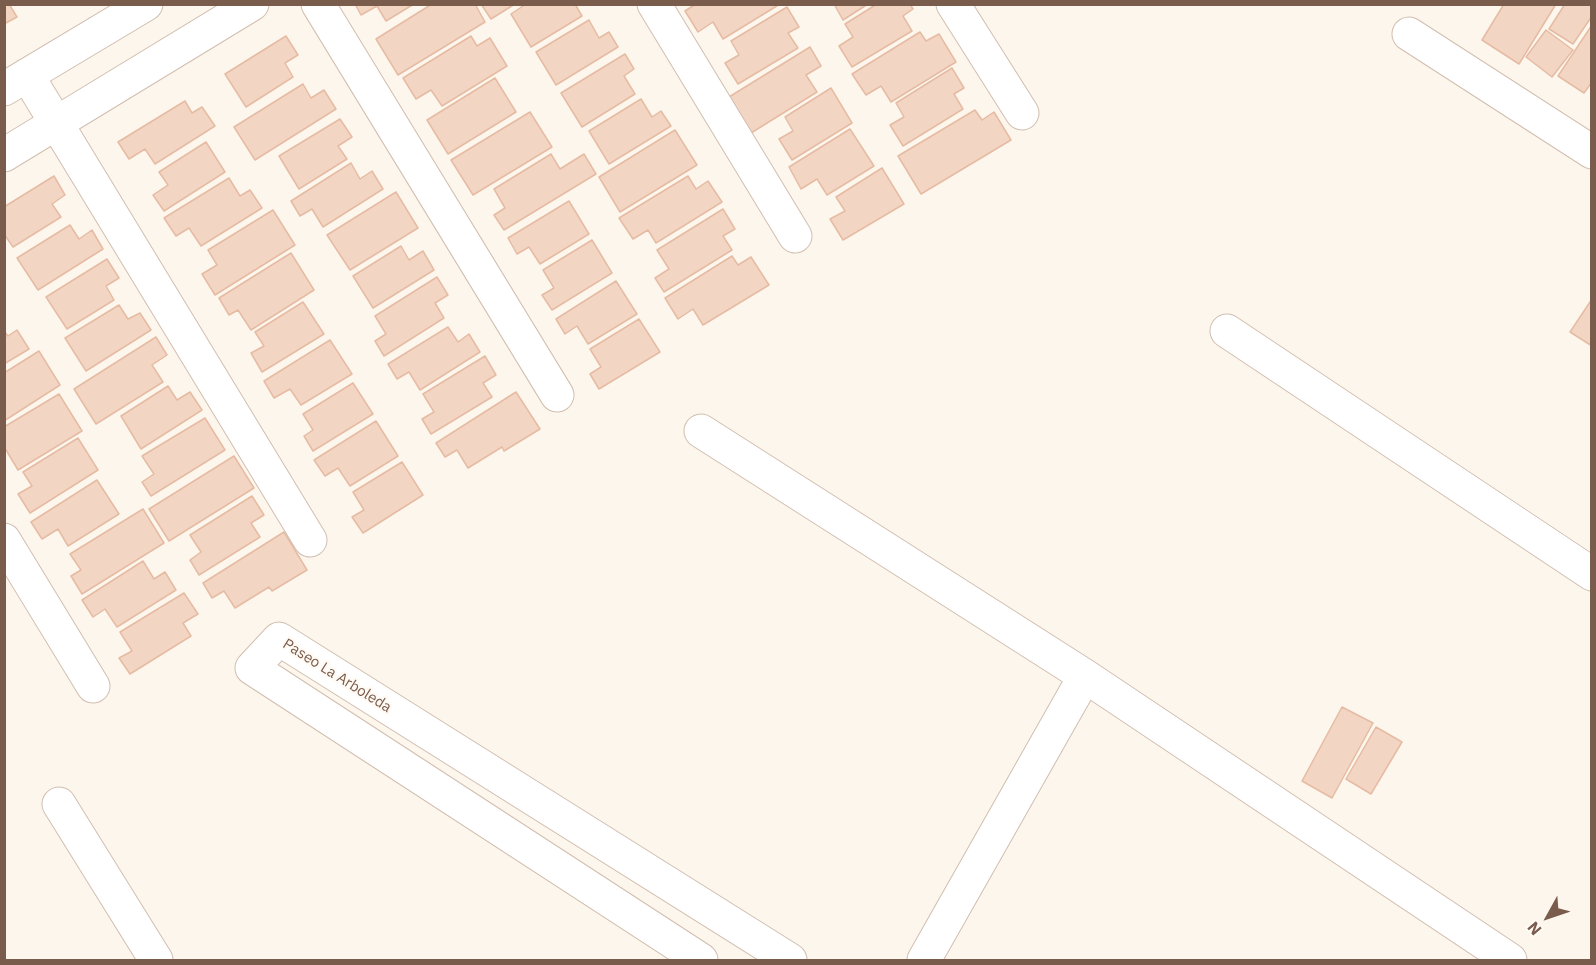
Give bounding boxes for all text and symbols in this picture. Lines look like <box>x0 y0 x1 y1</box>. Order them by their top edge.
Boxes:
street label: Paseo La Arboleda <box>279 635 395 717</box>
north arrow <box>1518 887 1578 947</box>
text: N <box>1523 918 1546 939</box>

